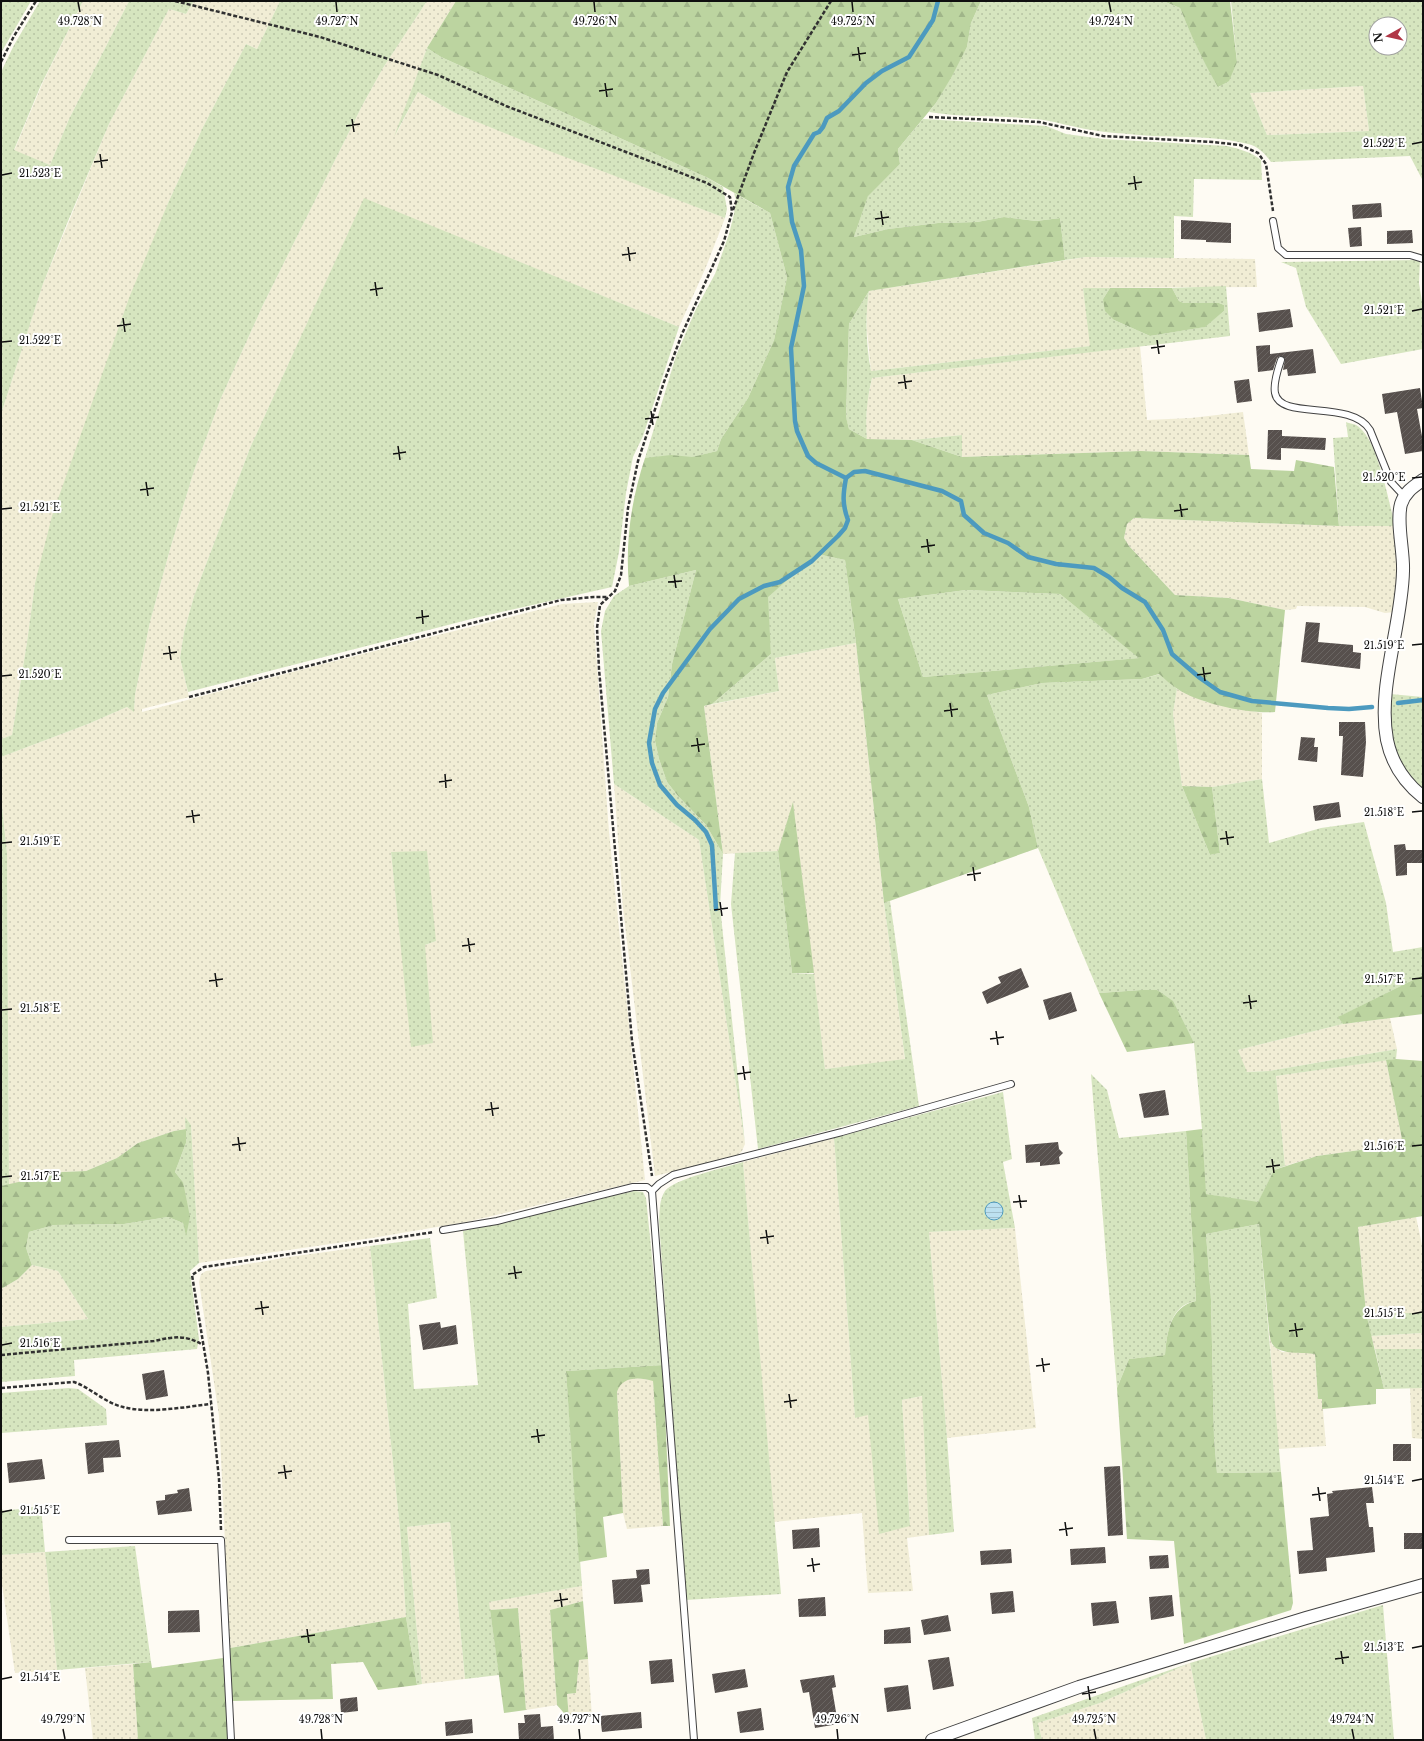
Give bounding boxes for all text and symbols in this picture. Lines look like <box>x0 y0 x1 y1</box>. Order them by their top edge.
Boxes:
text: 49.728°N <box>58 15 102 28</box>
text: 49.727°N <box>315 15 359 28</box>
text: 49.726°N <box>573 15 617 28</box>
text: 49.725°N <box>831 15 875 28</box>
text: 49.724°N <box>1089 15 1133 28</box>
north arrow <box>1368 16 1408 56</box>
text: N <box>1370 31 1386 43</box>
text: 21.522°E <box>1363 137 1405 150</box>
text: 21.523°E <box>19 167 61 180</box>
text: 21.521°E <box>1364 304 1404 317</box>
text: 21.522°E <box>19 334 61 347</box>
text: 21.520°E <box>1363 471 1405 484</box>
text: 21.521°E <box>20 501 60 514</box>
text: 21.519°E <box>1364 639 1404 652</box>
text: 21.520°E <box>19 668 61 681</box>
text: 21.518°E <box>1364 806 1404 819</box>
text: 21.519°E <box>20 835 60 848</box>
text: 21.517°E <box>1364 973 1404 986</box>
text: 21.518°E <box>20 1002 60 1015</box>
text: 21.516°E <box>1364 1140 1404 1153</box>
text: 21.517°E <box>20 1170 60 1183</box>
text: 21.515°E <box>1364 1307 1404 1320</box>
text: 21.516°E <box>20 1337 60 1350</box>
text: 21.514°E <box>1364 1474 1404 1487</box>
text: 21.515°E <box>20 1504 60 1517</box>
text: 21.513°E <box>1364 1641 1404 1654</box>
text: 21.514°E <box>20 1671 60 1684</box>
text: 49.729°N <box>41 1713 85 1726</box>
text: 49.728°N <box>299 1713 343 1726</box>
text: 49.727°N <box>557 1713 601 1726</box>
text: 49.726°N <box>815 1713 859 1726</box>
text: 49.725°N <box>1072 1713 1116 1726</box>
text: 49.724°N <box>1330 1713 1374 1726</box>

